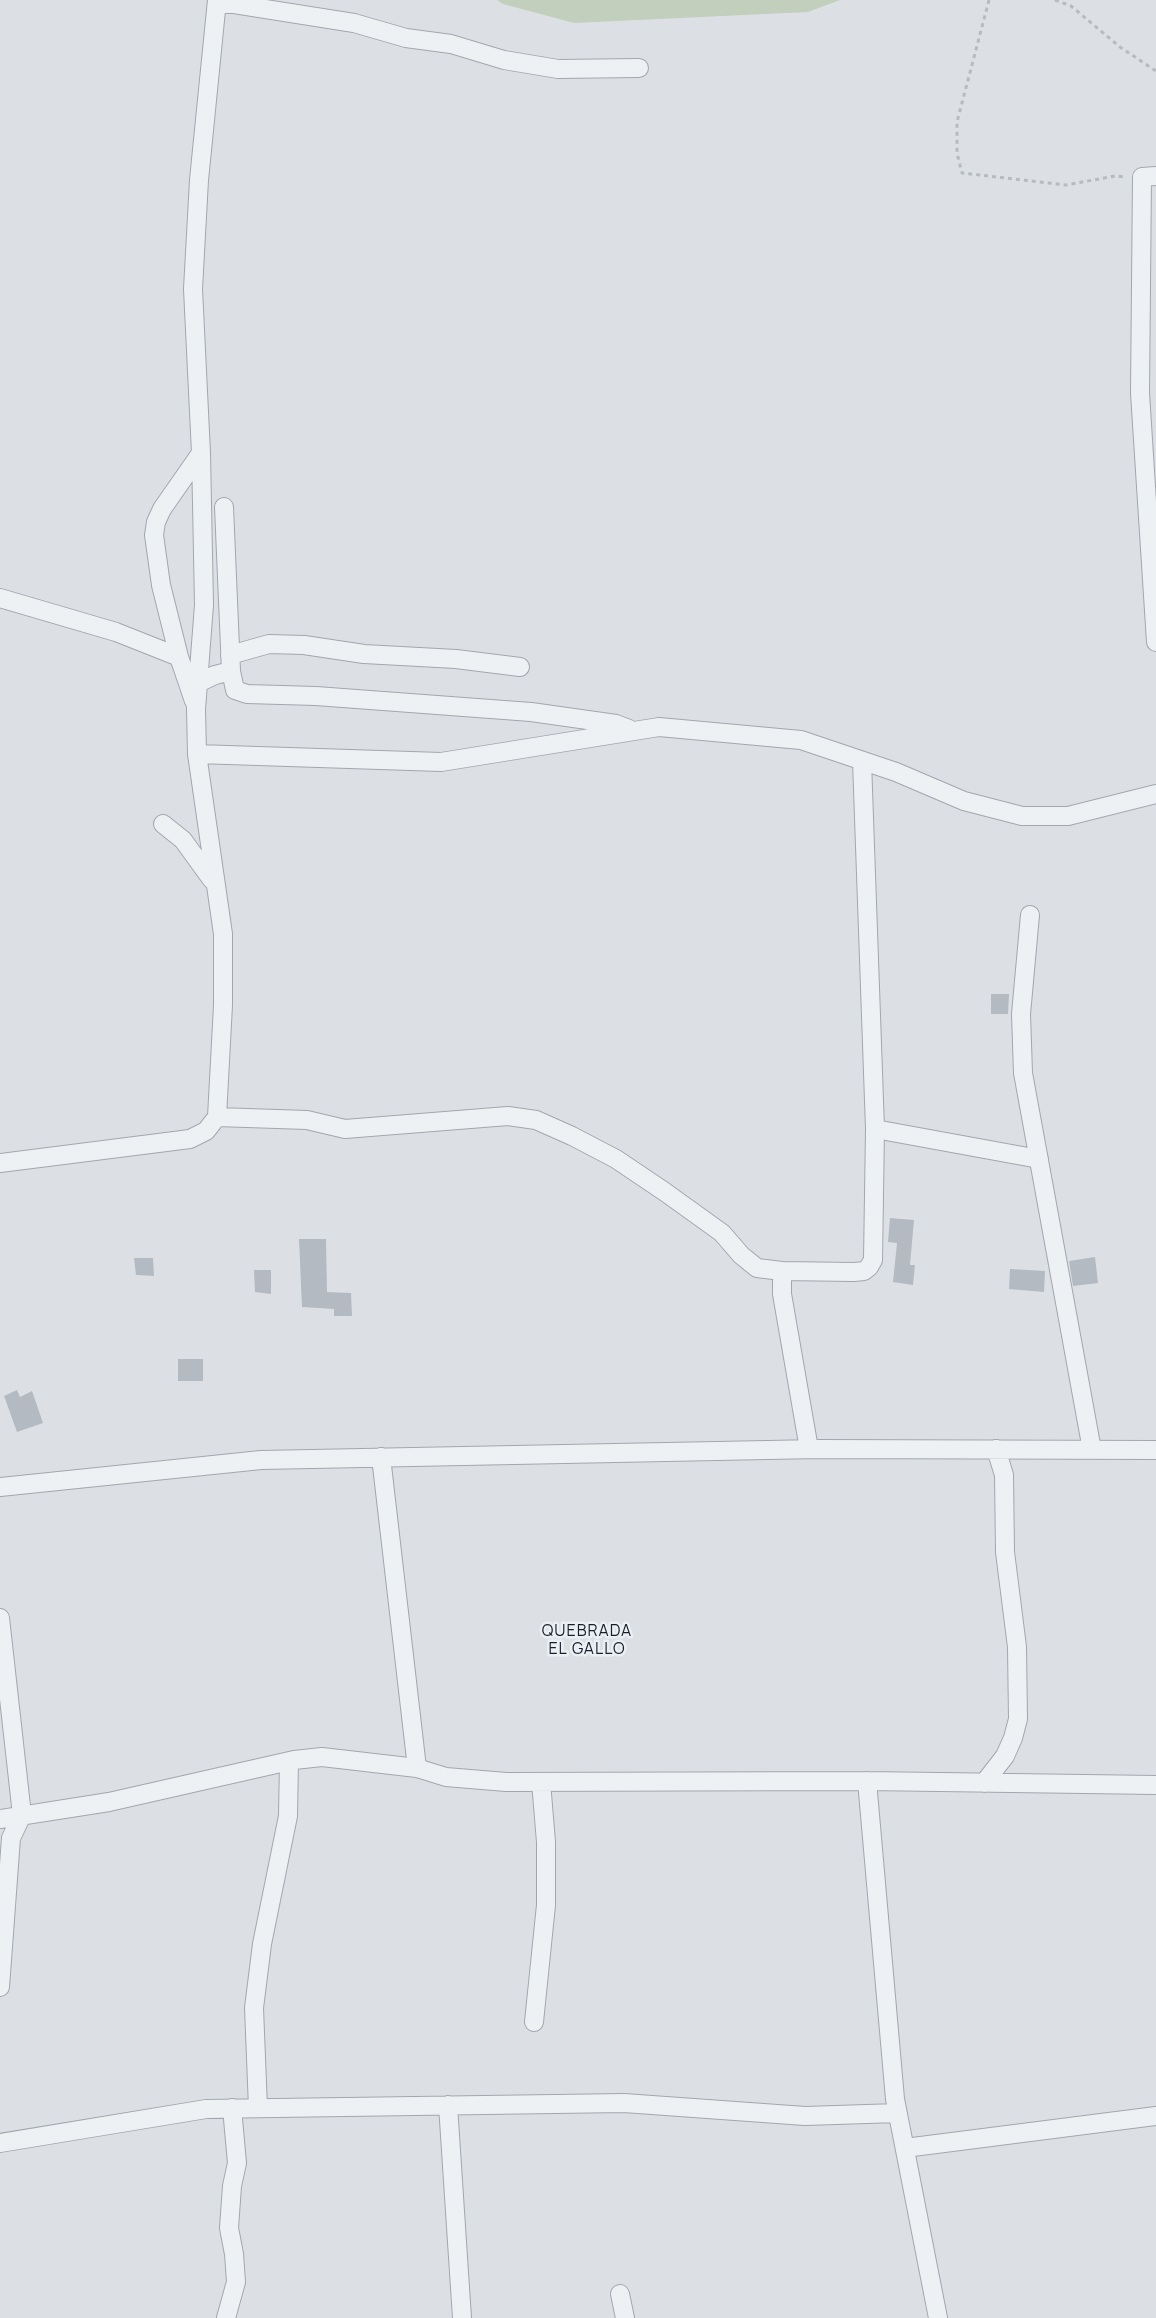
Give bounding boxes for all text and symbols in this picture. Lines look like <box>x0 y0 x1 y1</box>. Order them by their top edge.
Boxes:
district label: QUEBRADA EL GALLO <box>541 1622 633 1660</box>

